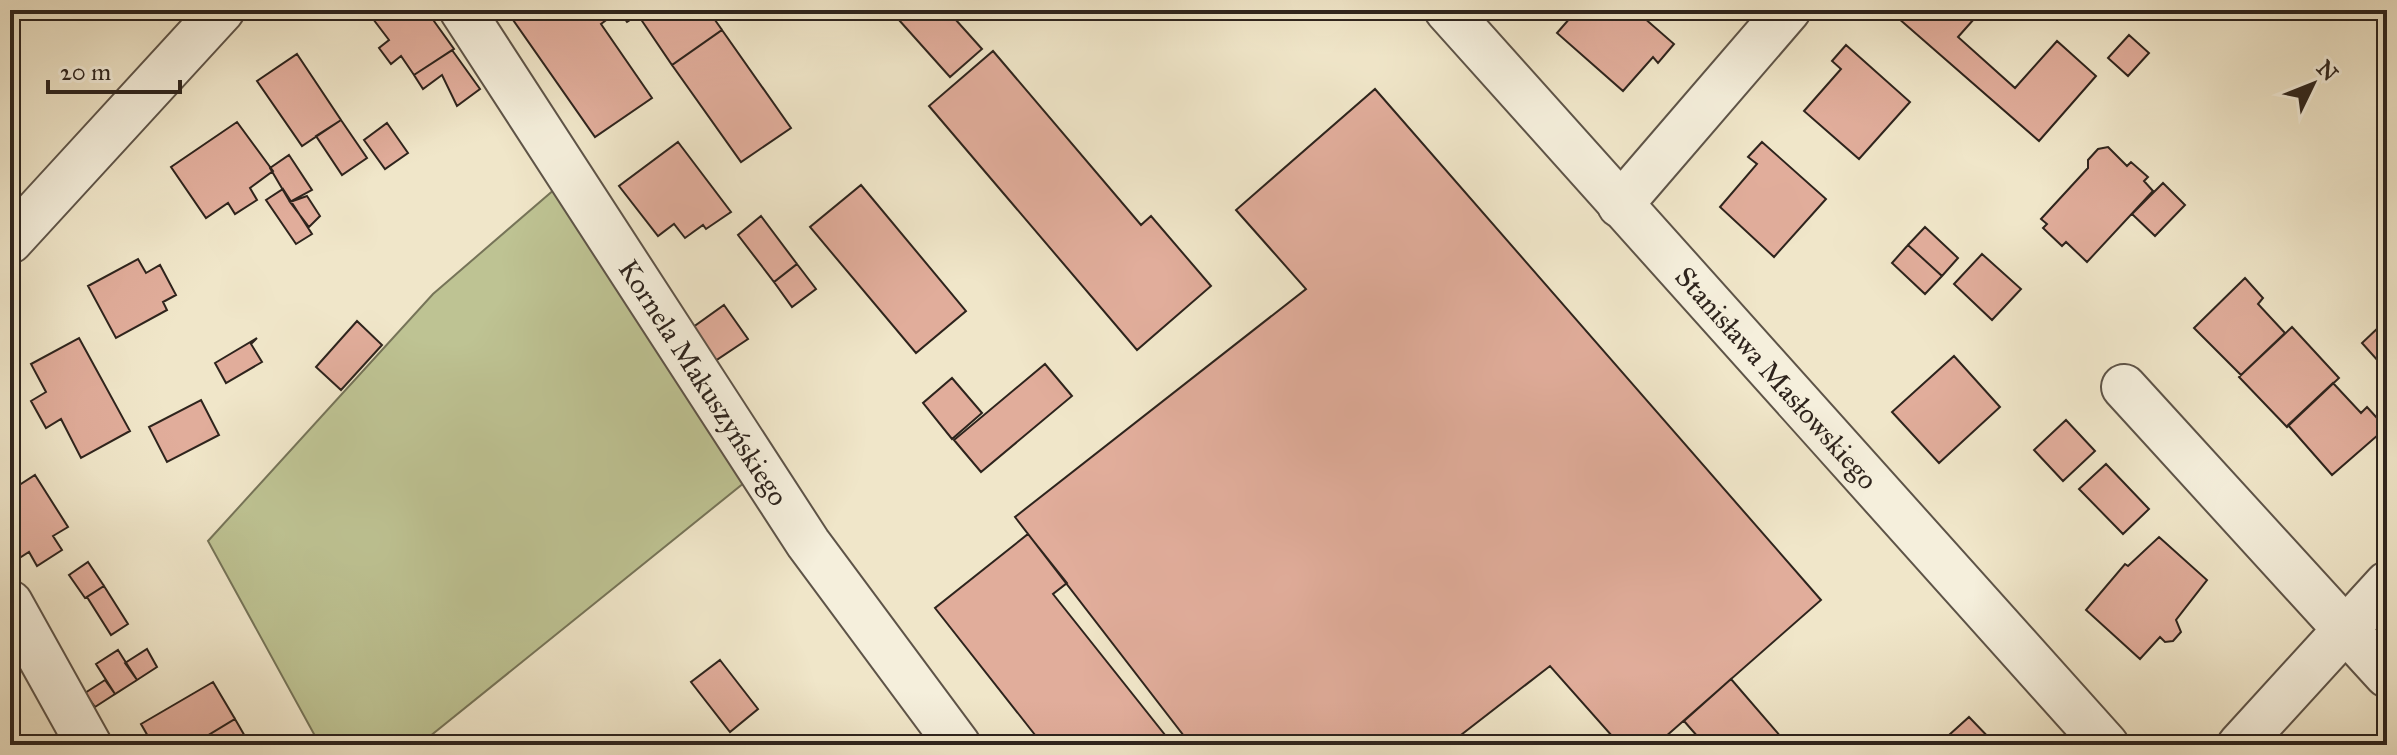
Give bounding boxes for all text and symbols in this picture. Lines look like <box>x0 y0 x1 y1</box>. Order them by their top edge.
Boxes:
scale bar <box>48 44 180 94</box>
north arrow <box>2273 44 2353 124</box>
text: N <box>2311 55 2344 87</box>
text: 20 m <box>60 57 111 87</box>
street label: Kornela Makuszyńskiego <box>611 253 796 512</box>
street label: Stanisława Masłowskiego <box>1668 259 1886 496</box>

